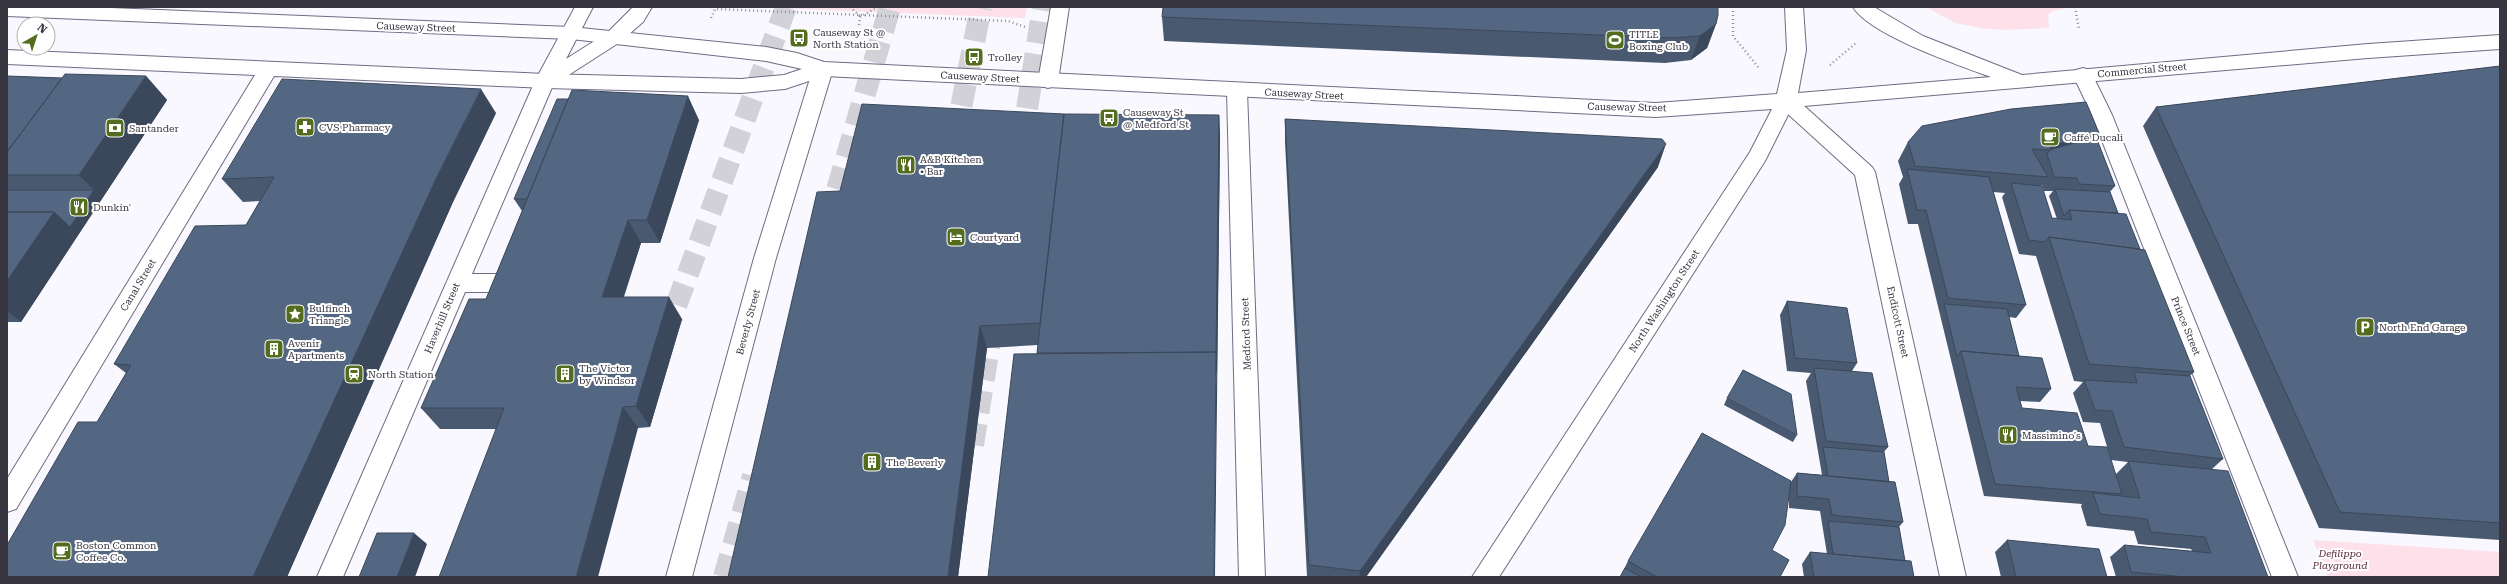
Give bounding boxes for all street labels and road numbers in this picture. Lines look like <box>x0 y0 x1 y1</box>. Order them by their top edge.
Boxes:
street label: Causeway Street <box>376 20 456 34</box>
street label: Commercial Street <box>2097 61 2187 79</box>
street label: Causeway Street <box>940 69 1020 85</box>
street label: Causeway Street <box>1264 86 1344 102</box>
street label: Causeway Street <box>1587 101 1667 113</box>
street label: North Washington Street <box>1627 247 1702 354</box>
street label: Canal Street <box>118 257 158 313</box>
street label: Haverhill Street <box>422 281 462 355</box>
street label: Endicott Street <box>1885 285 1911 359</box>
street label: Beverly Street <box>734 288 762 356</box>
street label: Prince Street <box>2169 295 2203 357</box>
street label: Medford Street <box>1239 297 1253 371</box>

